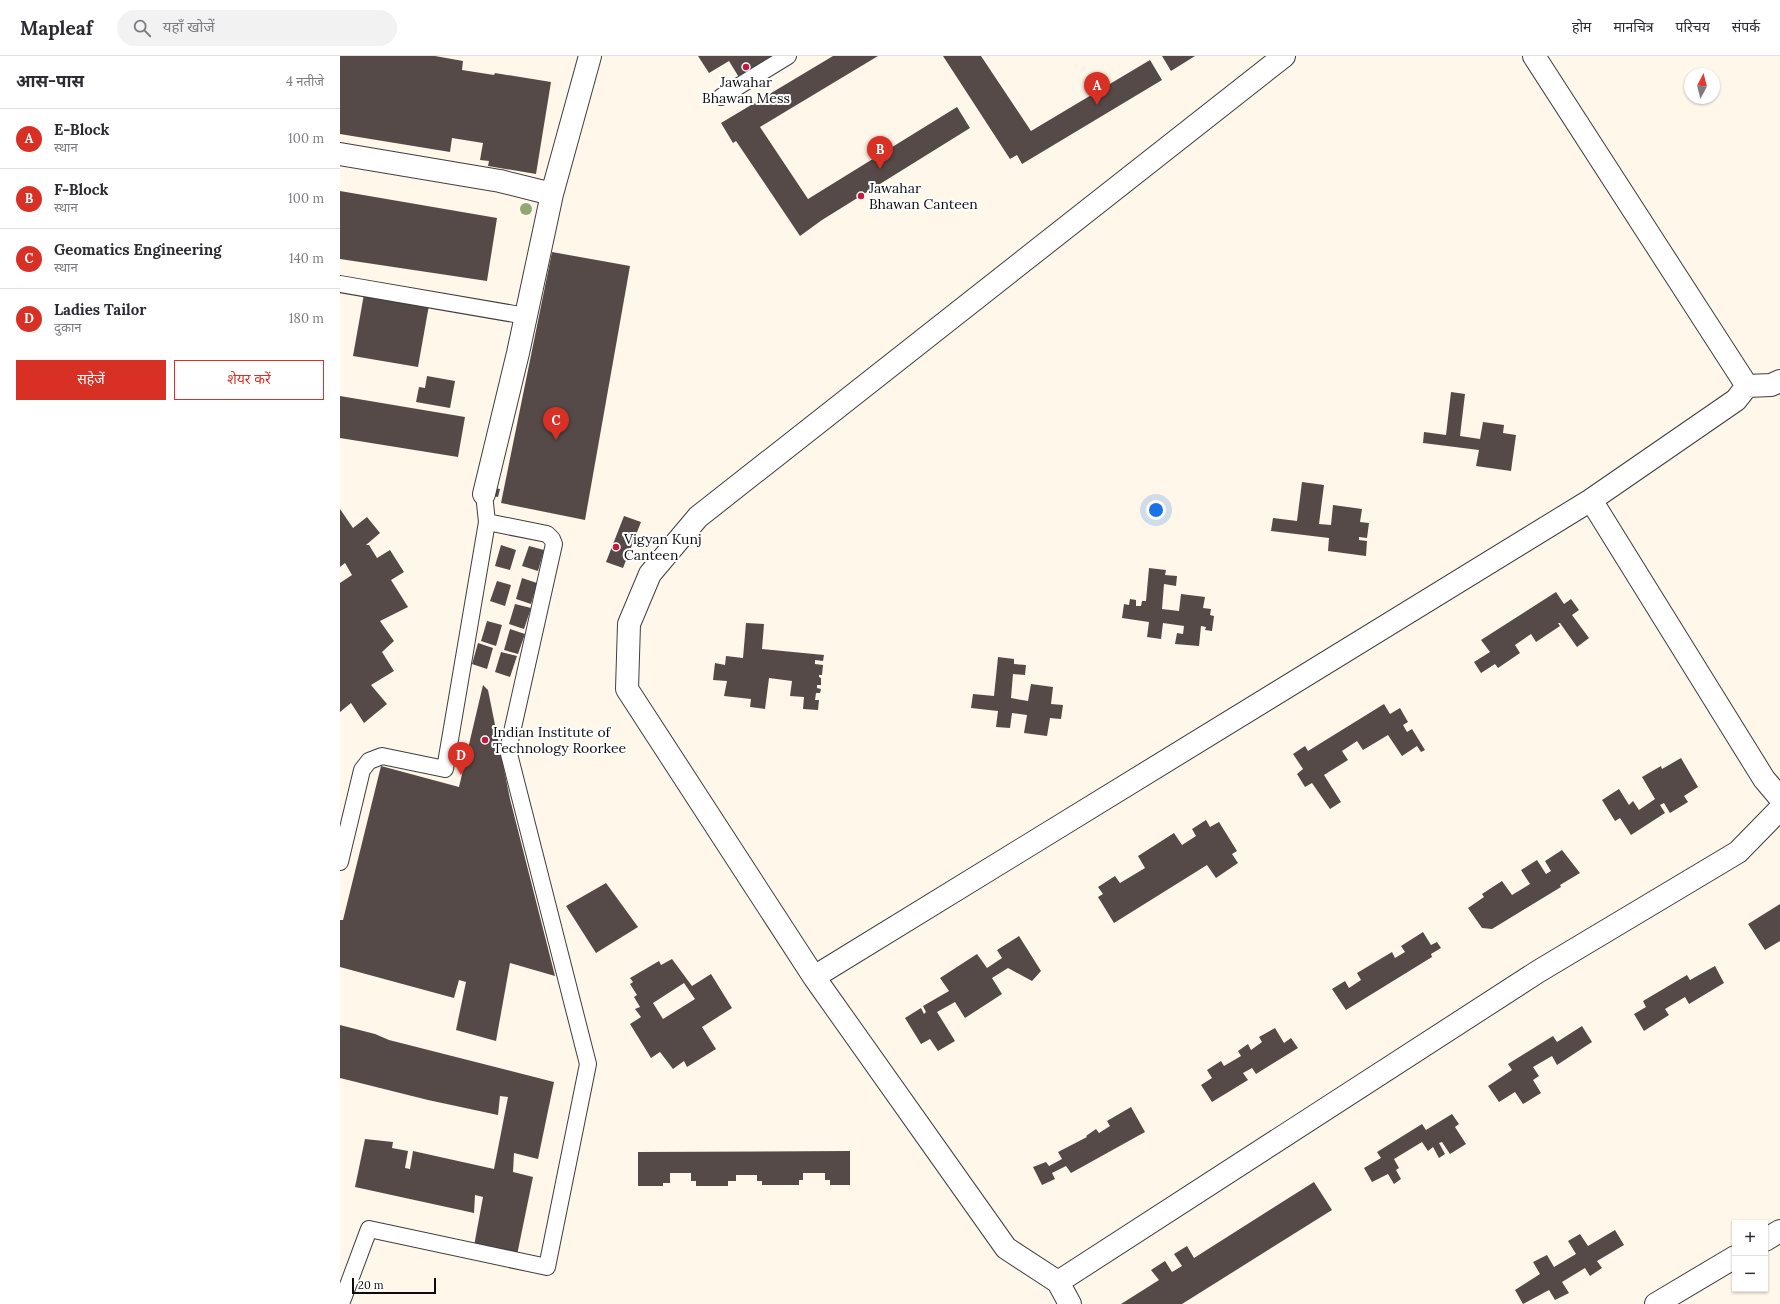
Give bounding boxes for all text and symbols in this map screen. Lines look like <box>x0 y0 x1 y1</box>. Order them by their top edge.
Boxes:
search box <box>117 10 397 46</box>
text: Mapleaf <box>20 16 93 40</box>
icon: search <box>131 17 153 39</box>
text: यहाँ खोजें <box>163 17 215 36</box>
text: होम <box>1572 18 1591 36</box>
text: मानचित्र <box>1613 18 1654 36</box>
text: परिचय <box>1676 18 1710 36</box>
text: संपर्क <box>1732 18 1760 36</box>
marker: Jawahar Bhawan Mess <box>741 62 751 72</box>
north arrow <box>1684 68 1720 104</box>
text: आस-पास <box>16 70 84 92</box>
pin: A <box>1084 72 1110 105</box>
text: 4 नतीजे <box>286 73 324 90</box>
place label: Jawahar Bhawan Mess <box>702 73 790 107</box>
text: E-Block <box>54 120 110 139</box>
text: A <box>25 130 33 147</box>
text: 100 m <box>288 130 324 147</box>
pin: B <box>867 136 893 169</box>
text: स्थान <box>54 139 78 156</box>
place label: Jawahar Bhawan Canteen <box>868 179 978 213</box>
text: F-Block <box>54 180 108 199</box>
text: B <box>25 190 33 207</box>
text: 100 m <box>288 190 324 207</box>
marker: Jawahar Bhawan Canteen <box>856 191 866 201</box>
text: स्थान <box>54 199 78 216</box>
text: Geomatics Engineering <box>54 240 222 259</box>
text: C <box>25 250 33 267</box>
text: 140 m <box>289 250 324 267</box>
text: स्थान <box>54 259 78 276</box>
text: Ladies Tailor <box>54 300 146 319</box>
text: D <box>24 310 34 327</box>
text: 180 m <box>289 310 324 327</box>
text: दुकान <box>54 319 81 336</box>
button: सहेजें <box>16 360 166 400</box>
button: शेयर करें <box>174 360 324 400</box>
pin: C <box>543 407 569 440</box>
your location <box>1146 500 1166 520</box>
place label: Vigyan Kunj Canteen <box>623 530 702 564</box>
marker: Vigyan Kunj Canteen <box>611 542 621 552</box>
place label: Indian Institute of Technology Roorkee <box>493 723 626 757</box>
marker: Indian Institute of Technology Roorkee <box>480 735 490 745</box>
pin: D <box>448 742 474 775</box>
map controls <box>1732 1220 1768 1292</box>
button: + <box>1732 1220 1768 1256</box>
button: − <box>1732 1256 1768 1292</box>
scale bar <box>352 1276 436 1295</box>
text: 20 m <box>358 1278 383 1292</box>

